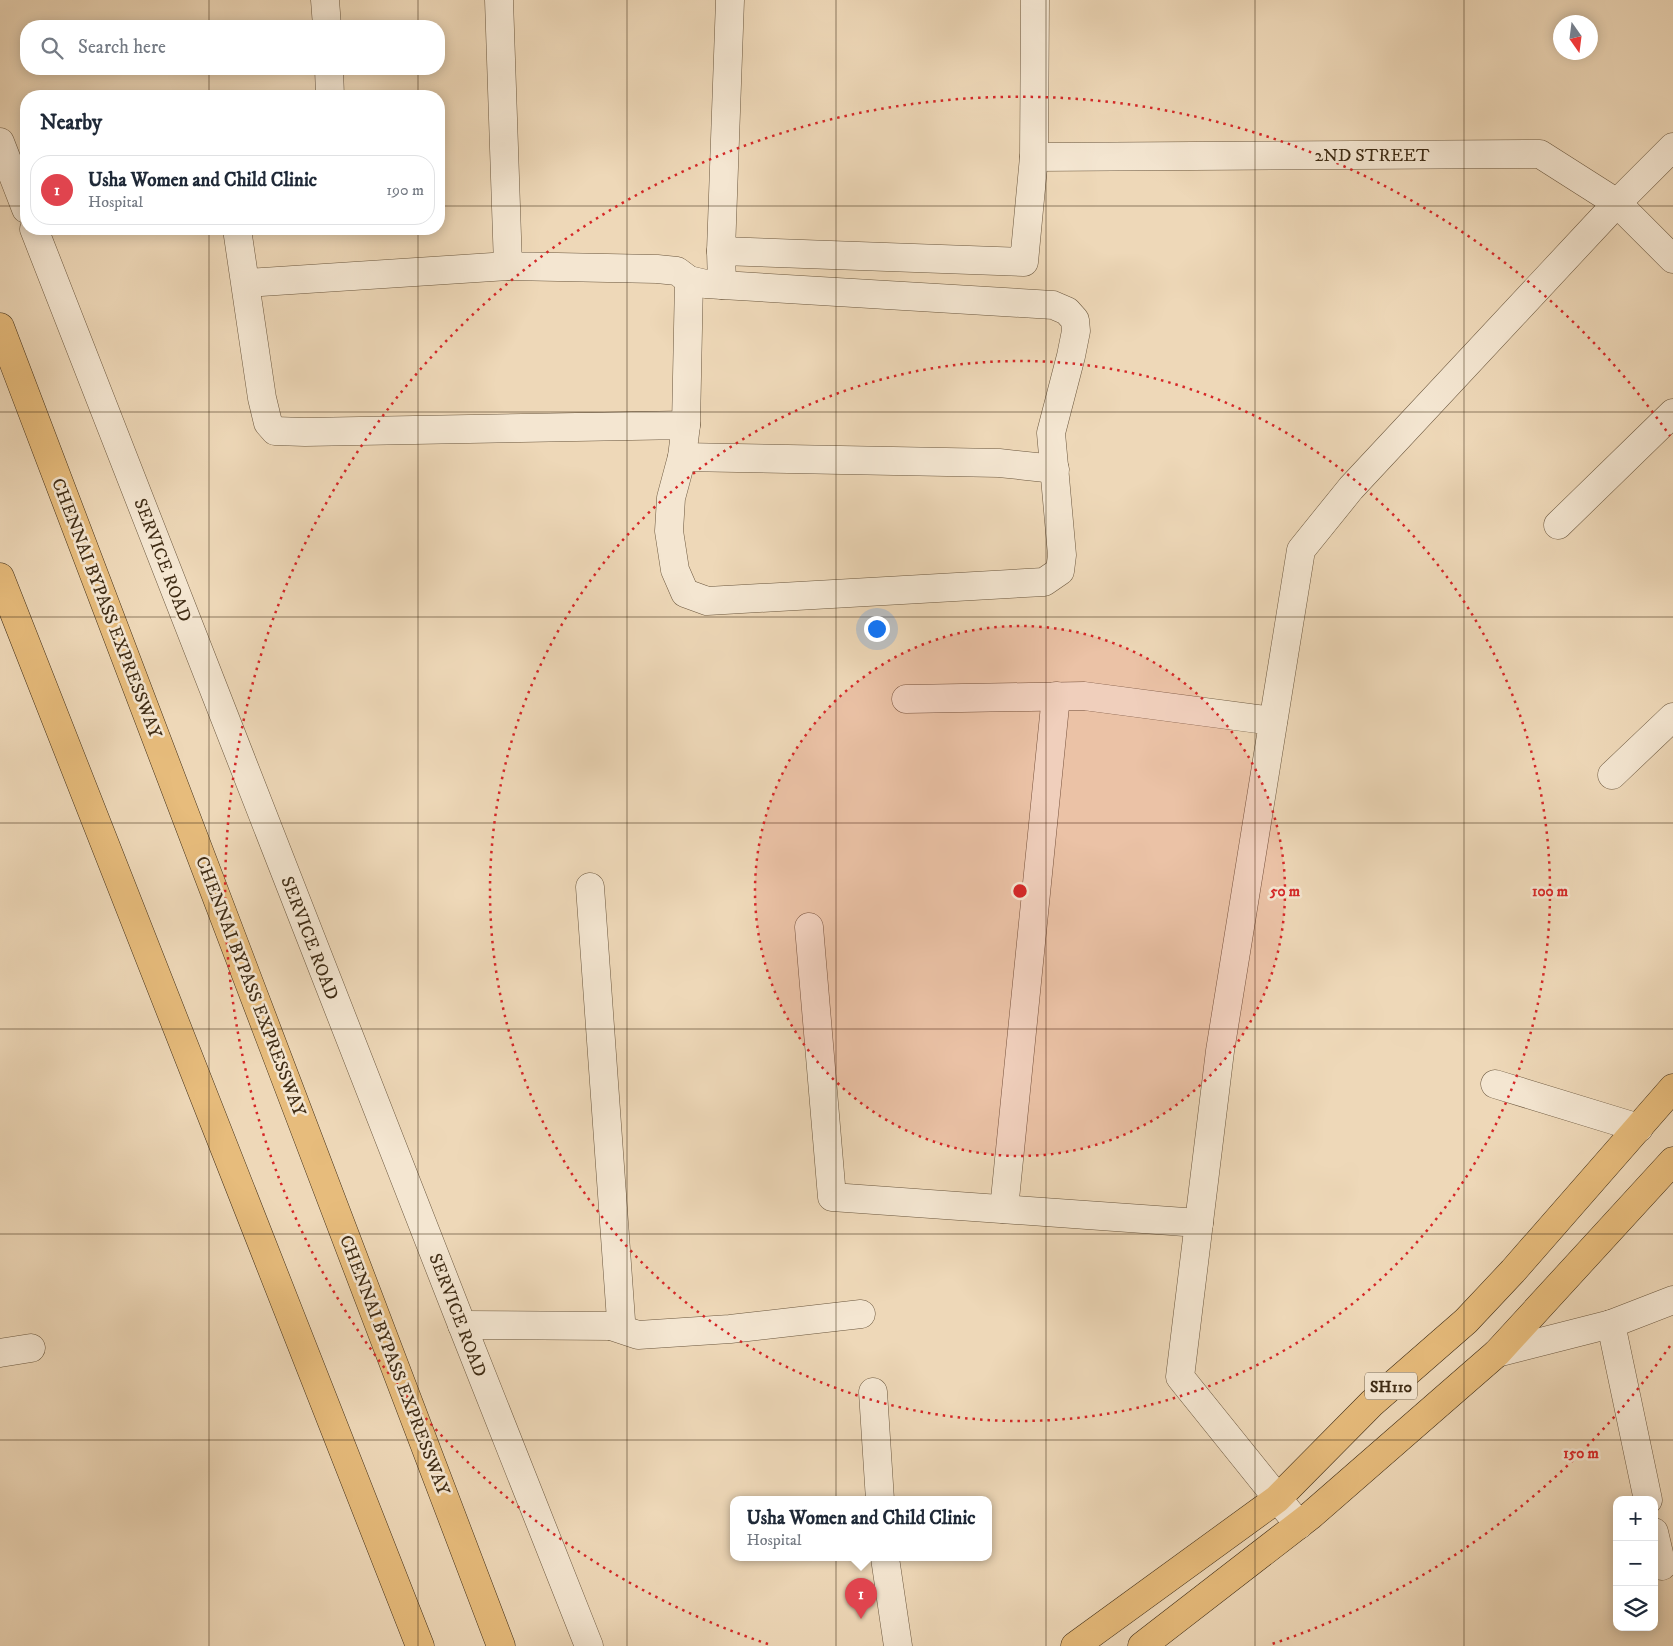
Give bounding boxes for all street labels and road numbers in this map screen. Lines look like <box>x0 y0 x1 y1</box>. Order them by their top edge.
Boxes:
street label: 2ND STREET <box>1314 145 1430 167</box>
street label: CHENNAI BYPASS EXPRESSWAY <box>46 475 166 742</box>
street label: SERVICE ROAD <box>128 496 196 625</box>
street label: CHENNAI BYPASS EXPRESSWAY <box>190 853 310 1120</box>
street label: SERVICE ROAD <box>275 874 343 1003</box>
street label: CHENNAI BYPASS EXPRESSWAY <box>334 1232 454 1499</box>
street label: SERVICE ROAD <box>423 1251 491 1380</box>
road number: SH110 <box>1365 1372 1417 1400</box>

